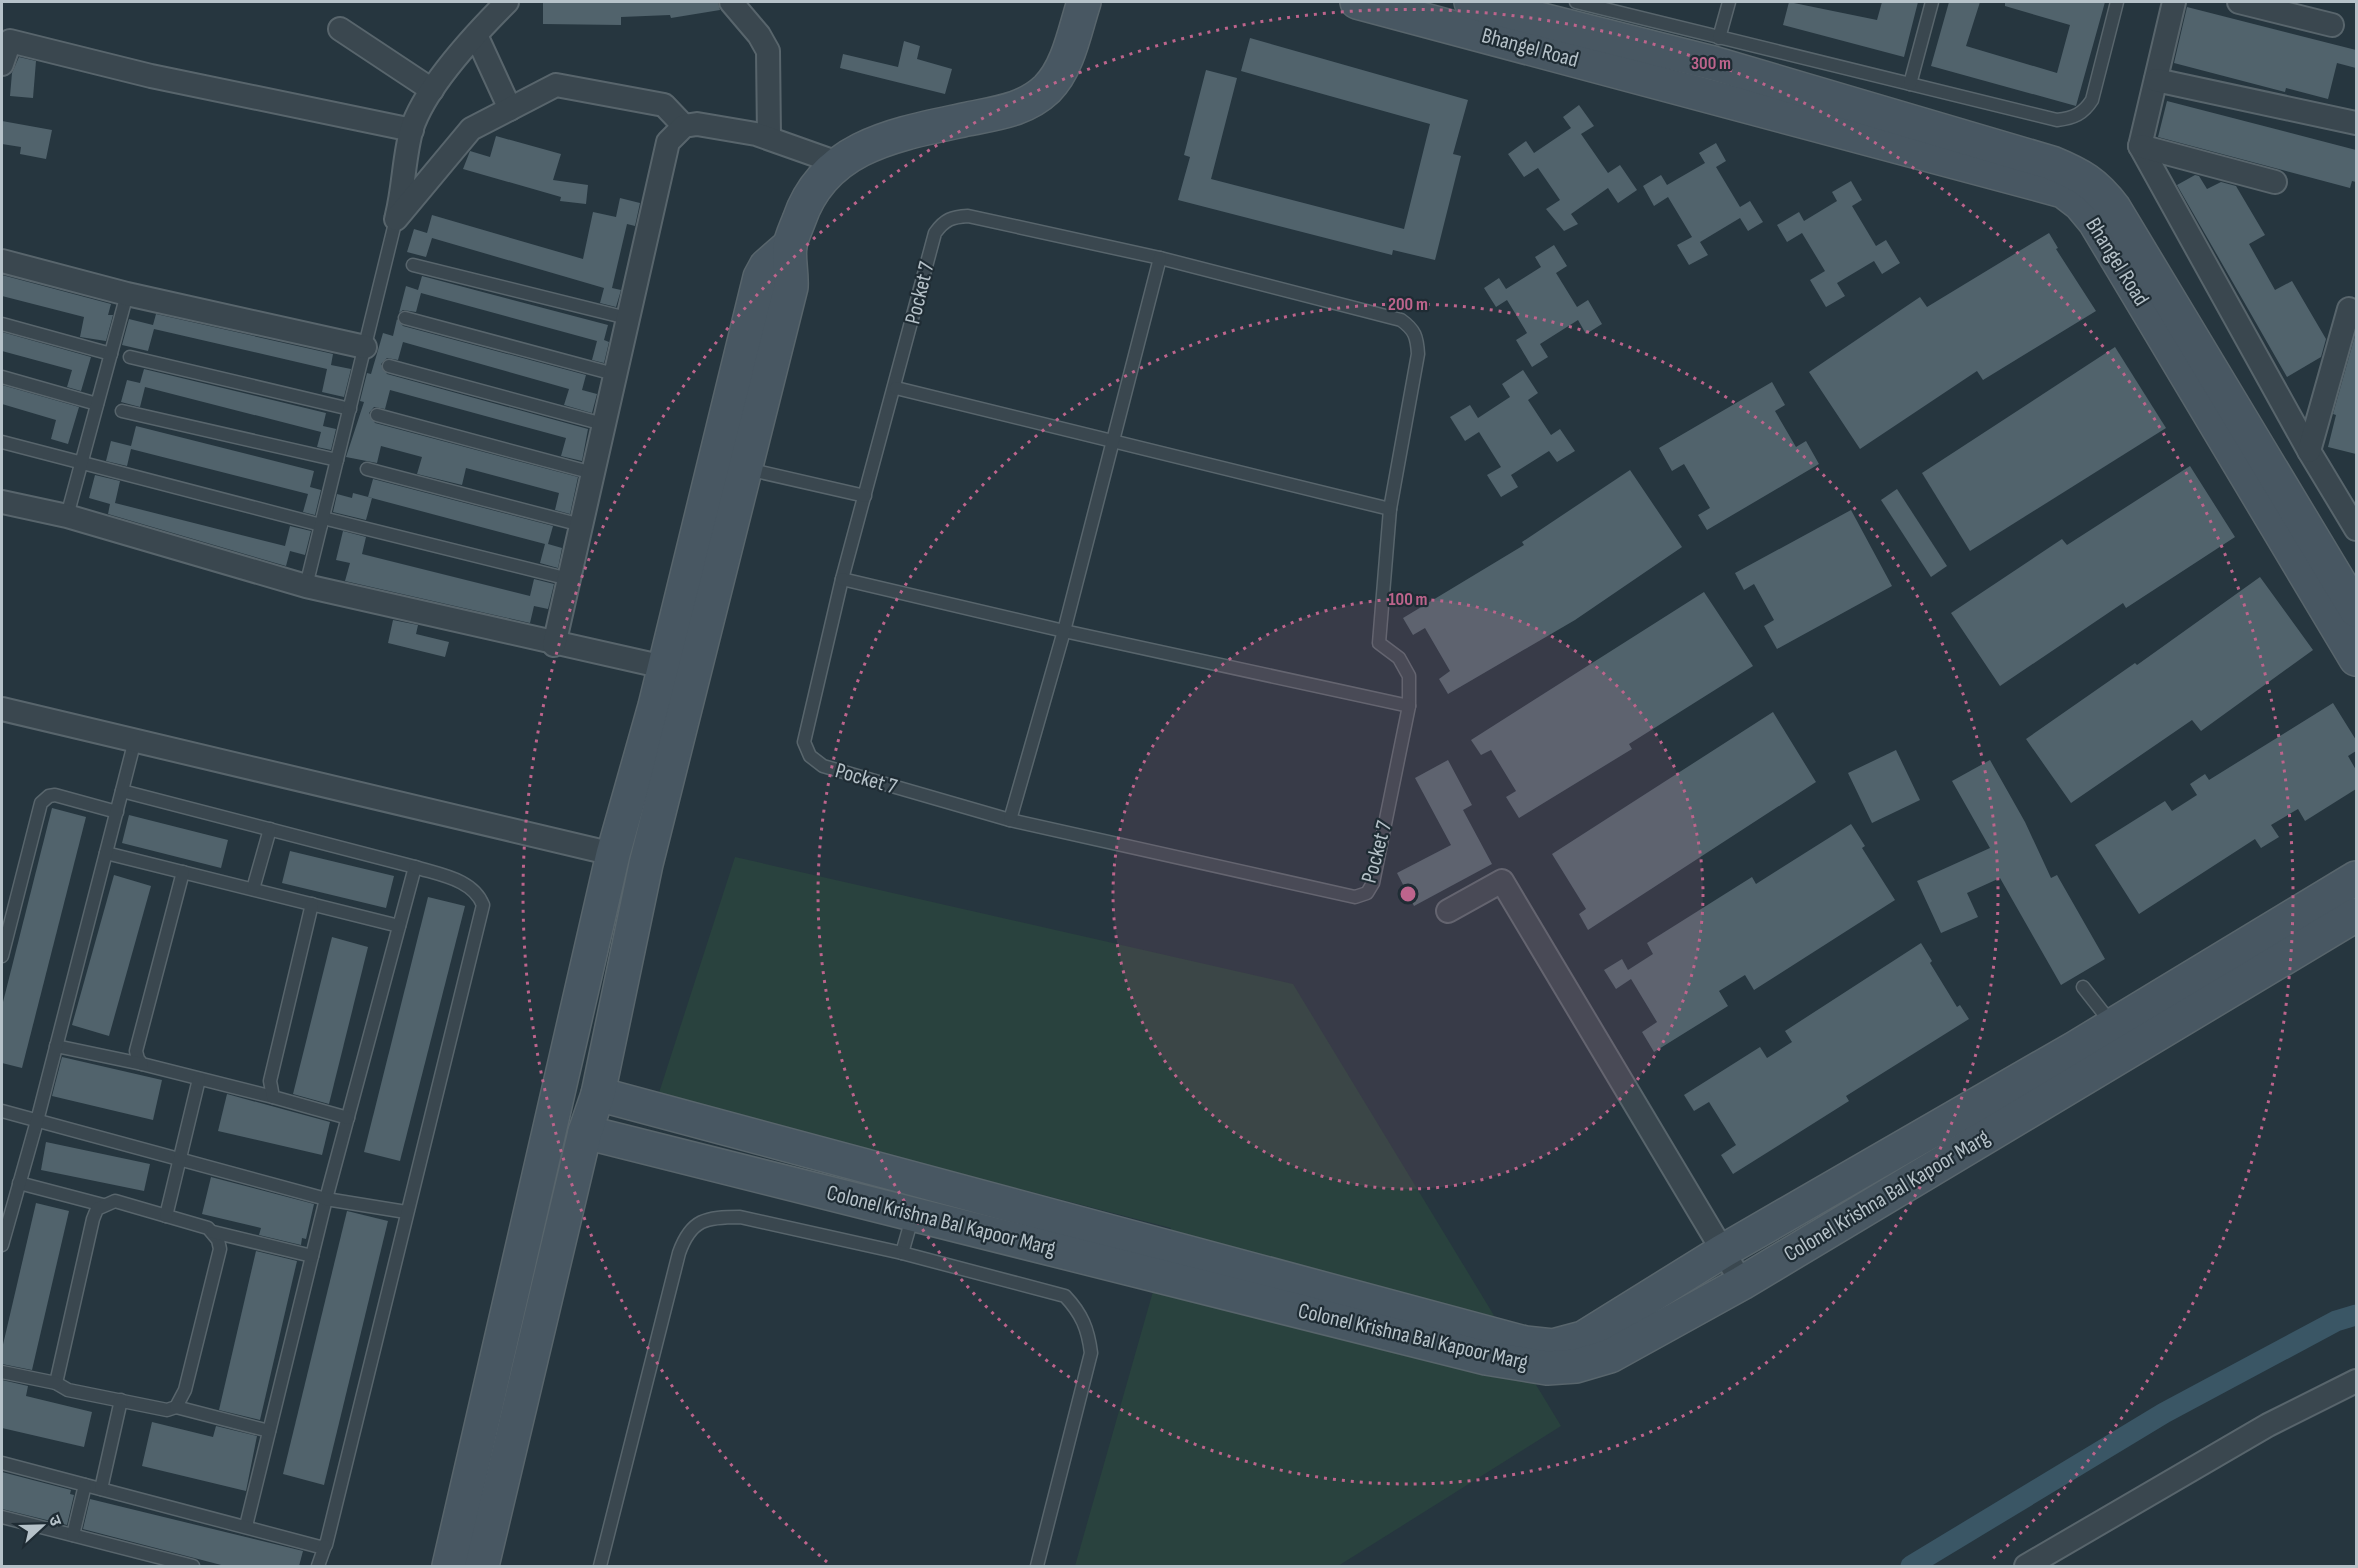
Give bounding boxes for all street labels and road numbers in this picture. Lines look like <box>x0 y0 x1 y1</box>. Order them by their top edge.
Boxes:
street label: Bhangel Road <box>1479 22 1581 74</box>
street label: Bhangel Road <box>2079 213 2155 311</box>
street label: Pocket 7 <box>899 259 941 327</box>
street label: Pocket 7 <box>832 757 900 801</box>
street label: Pocket 7 <box>1356 818 1398 886</box>
street label: Colonel Krishna Bal Kapoor Marg <box>1779 1124 1995 1268</box>
street label: Colonel Krishna Bal Kapoor Marg <box>824 1179 1059 1263</box>
street label: Colonel Krishna Bal Kapoor Marg <box>1295 1297 1531 1377</box>

